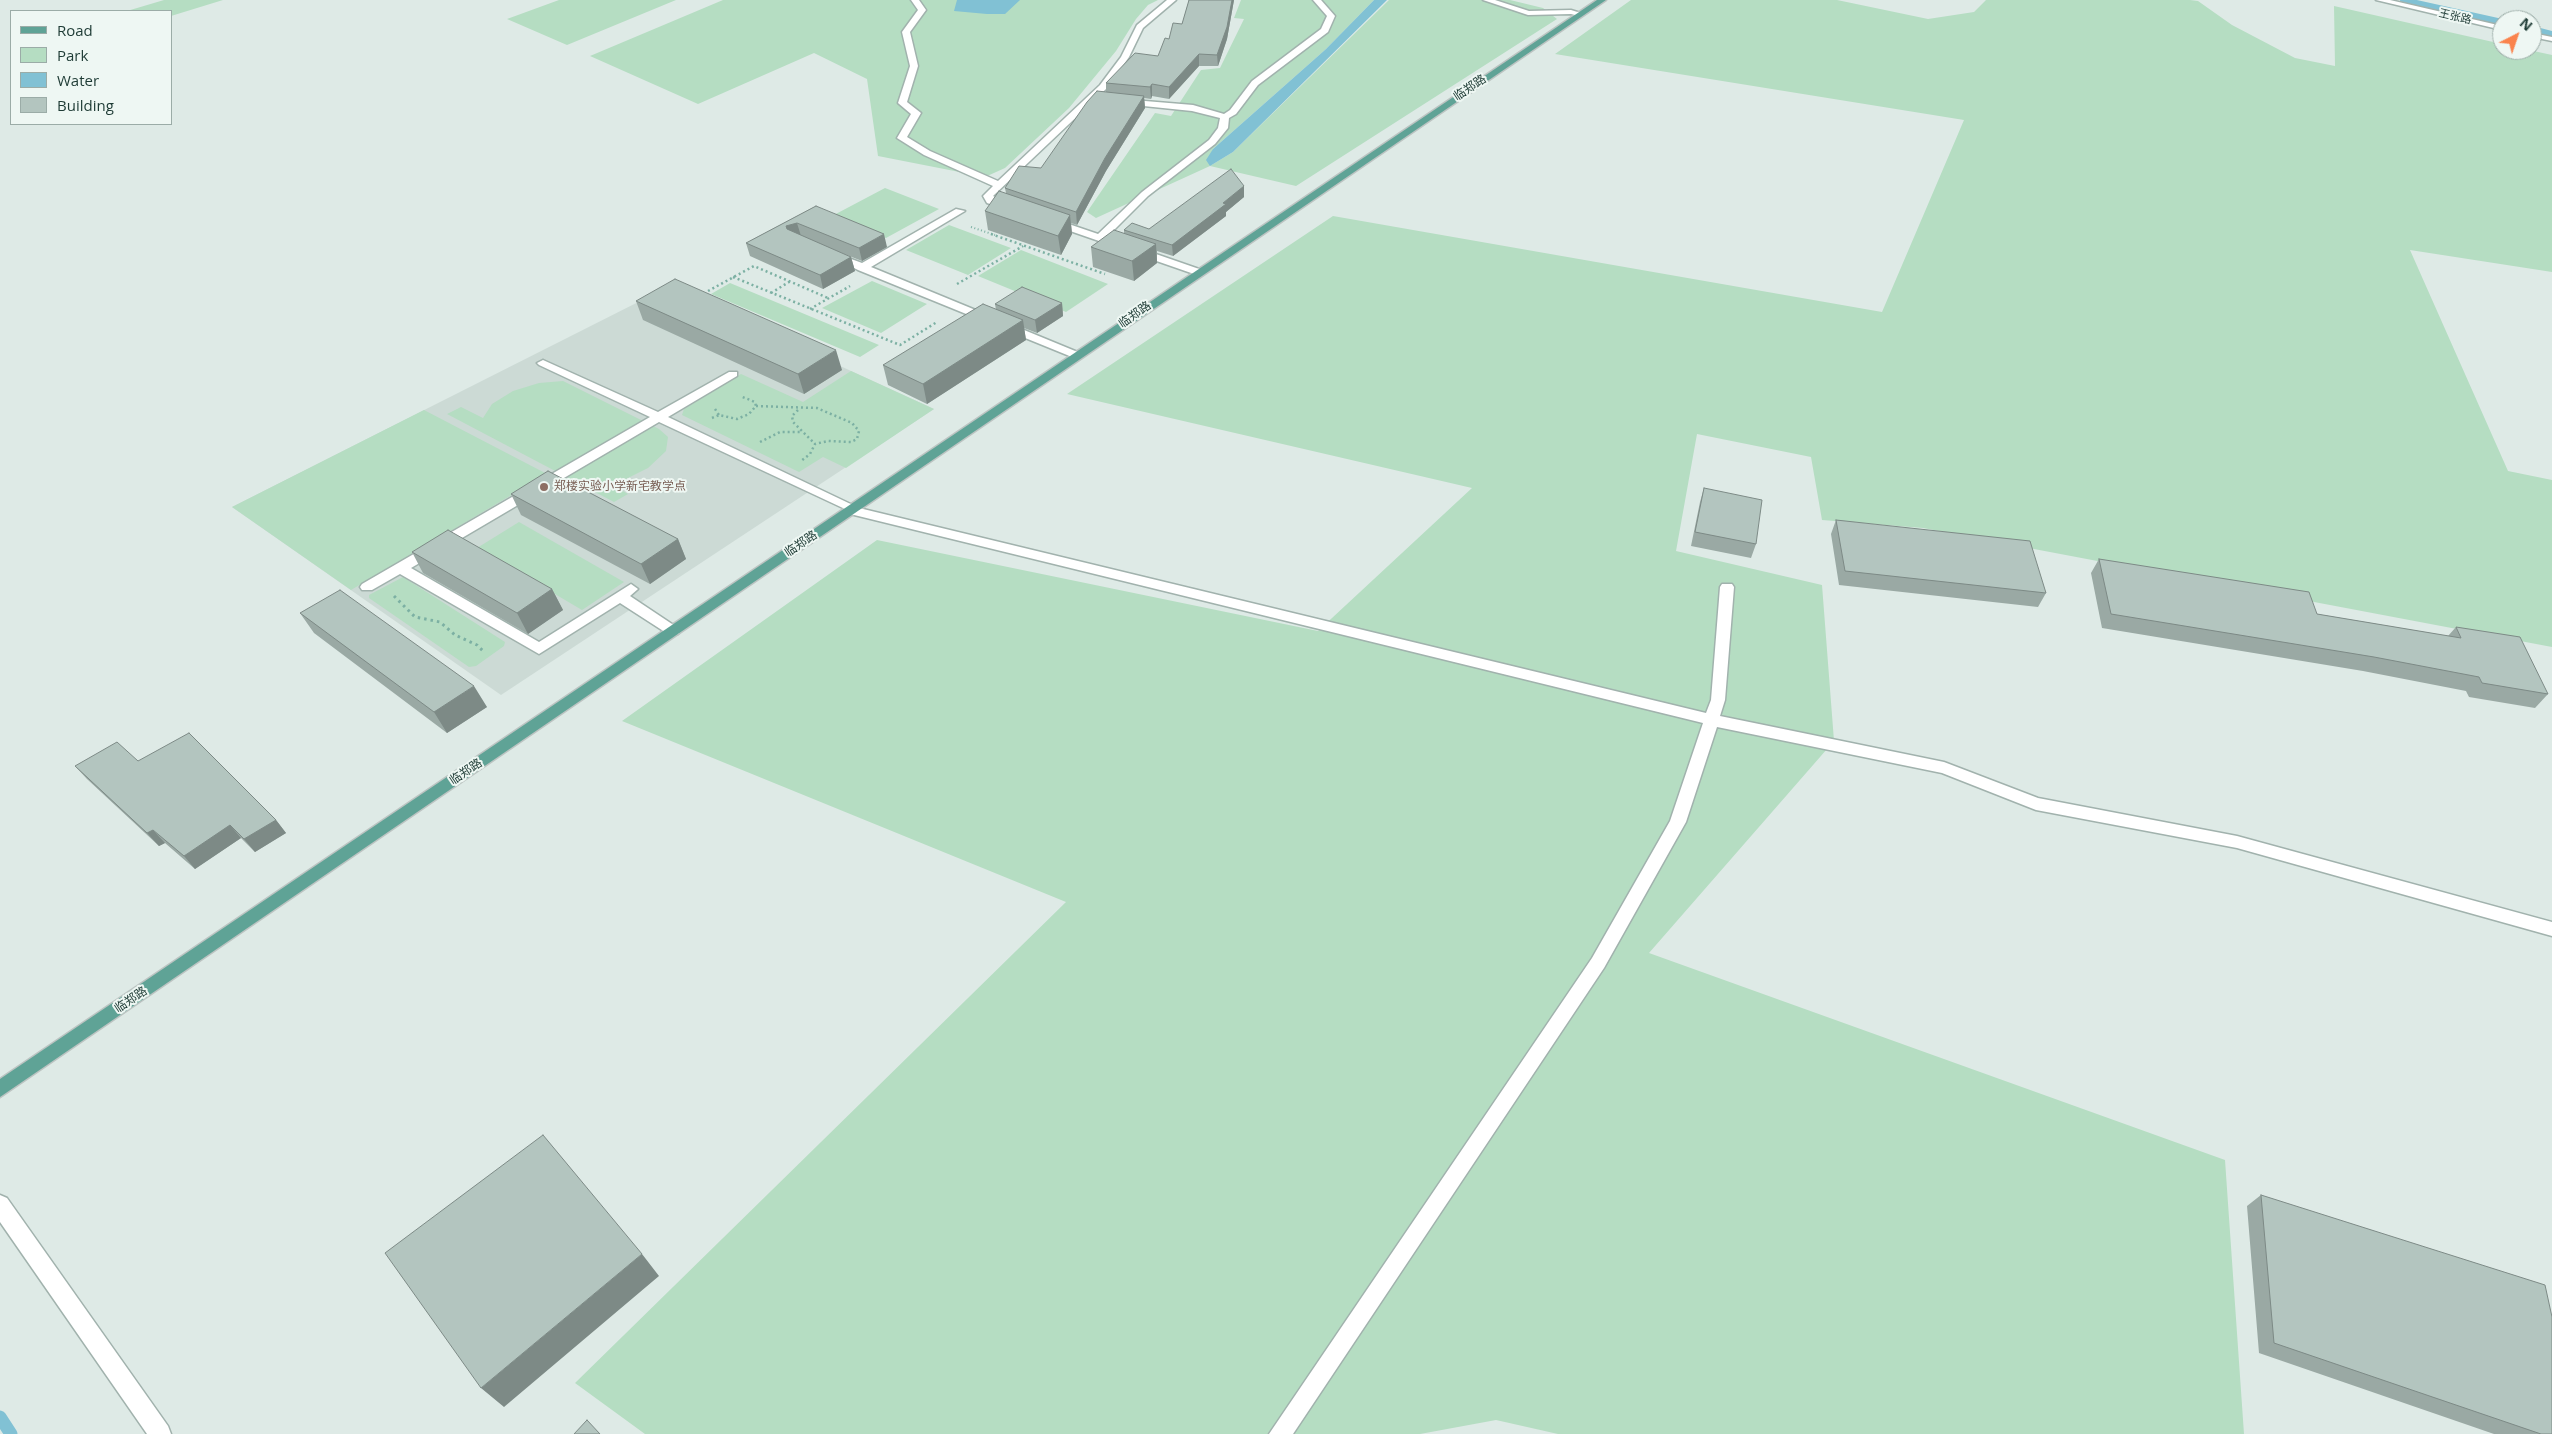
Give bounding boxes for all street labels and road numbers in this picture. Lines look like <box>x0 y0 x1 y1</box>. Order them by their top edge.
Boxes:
street label: 王张路 <box>2437 7 2473 27</box>
street label: 临郑路 <box>1451 72 1489 104</box>
street label: 临郑路 <box>1116 299 1154 331</box>
street label: 临郑路 <box>782 528 820 560</box>
street label: 临郑路 <box>447 756 485 788</box>
street label: 临郑路 <box>112 984 150 1016</box>

